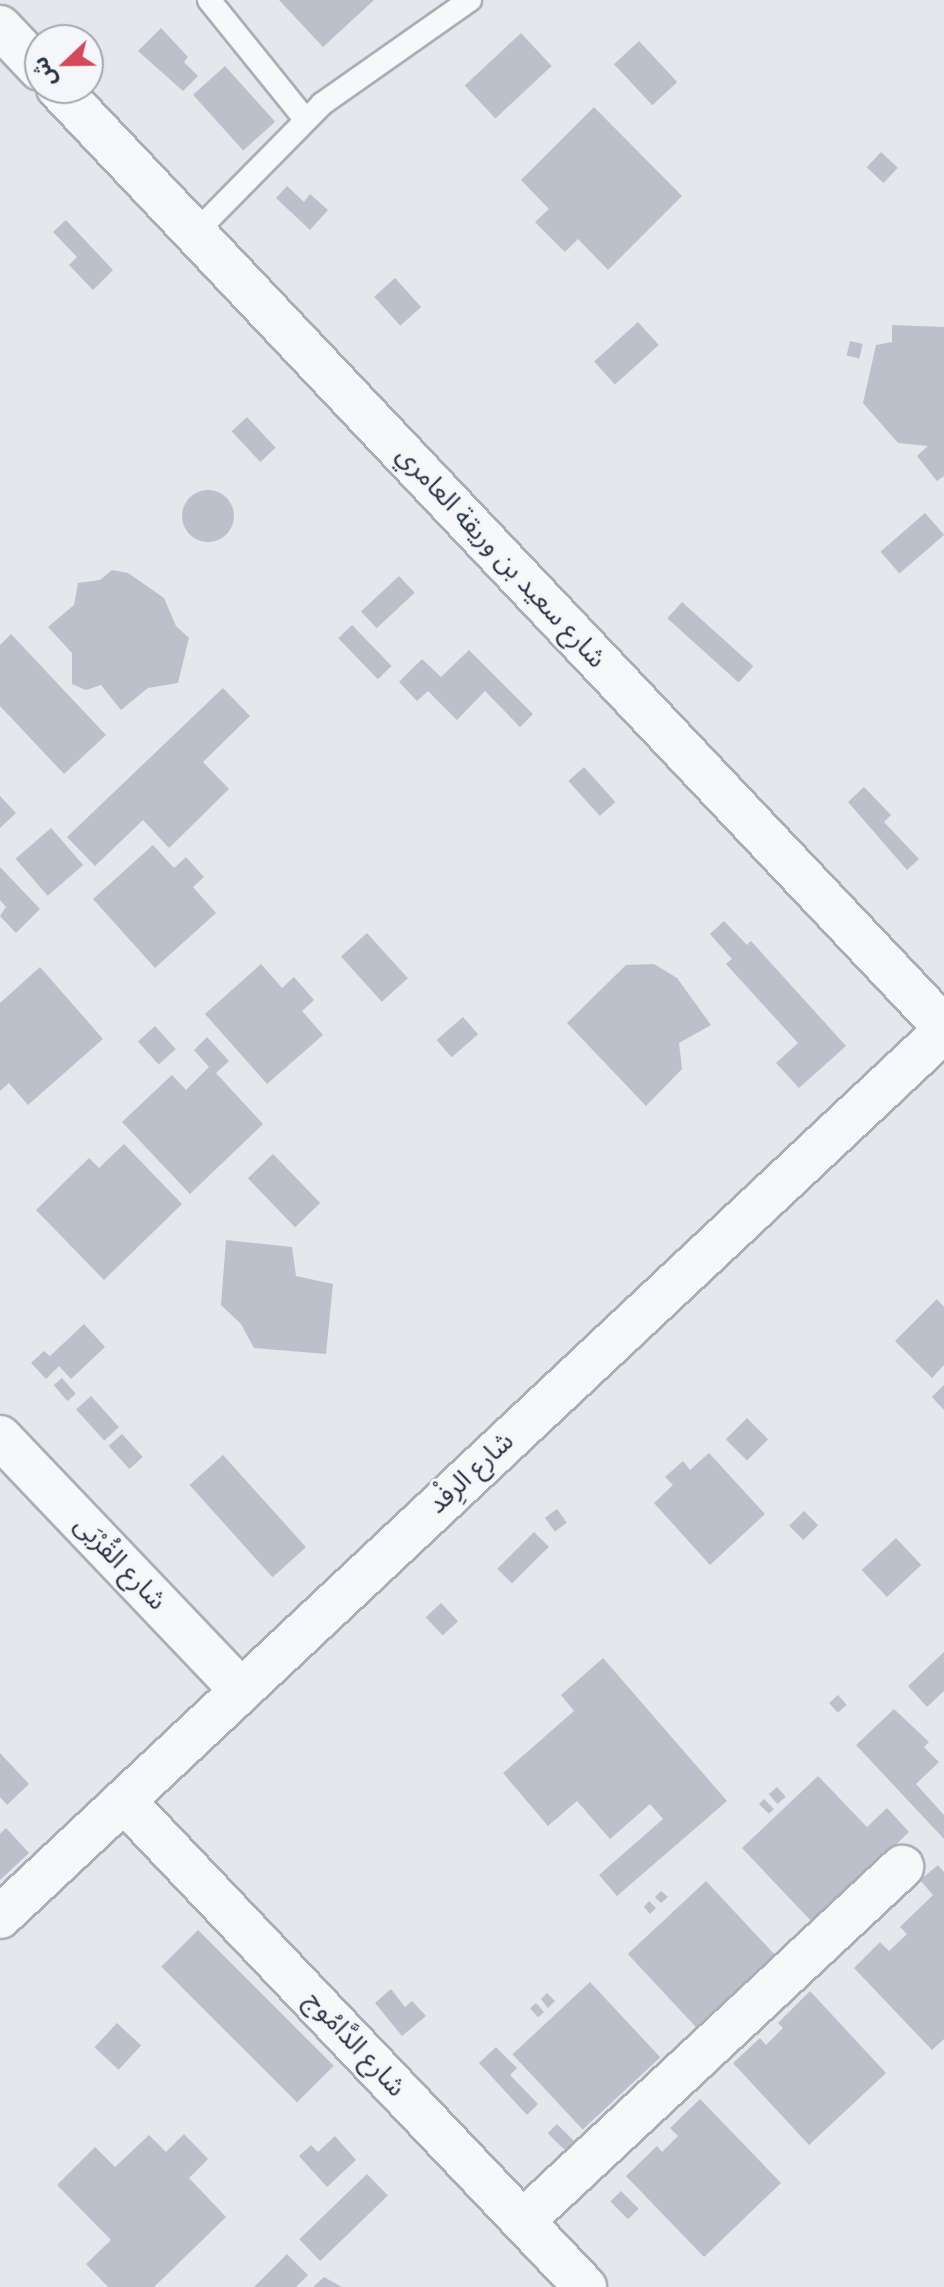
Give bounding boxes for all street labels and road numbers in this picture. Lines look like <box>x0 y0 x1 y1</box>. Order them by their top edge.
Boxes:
street label: شارع سعيد بن وريقة العامري <box>390 440 612 674</box>
street label: شارع الرِفْد <box>422 1426 520 1520</box>
street label: شارع القُرْبَى <box>68 1509 172 1617</box>
street label: شارع الدَّامُوج <box>298 1985 412 2103</box>

